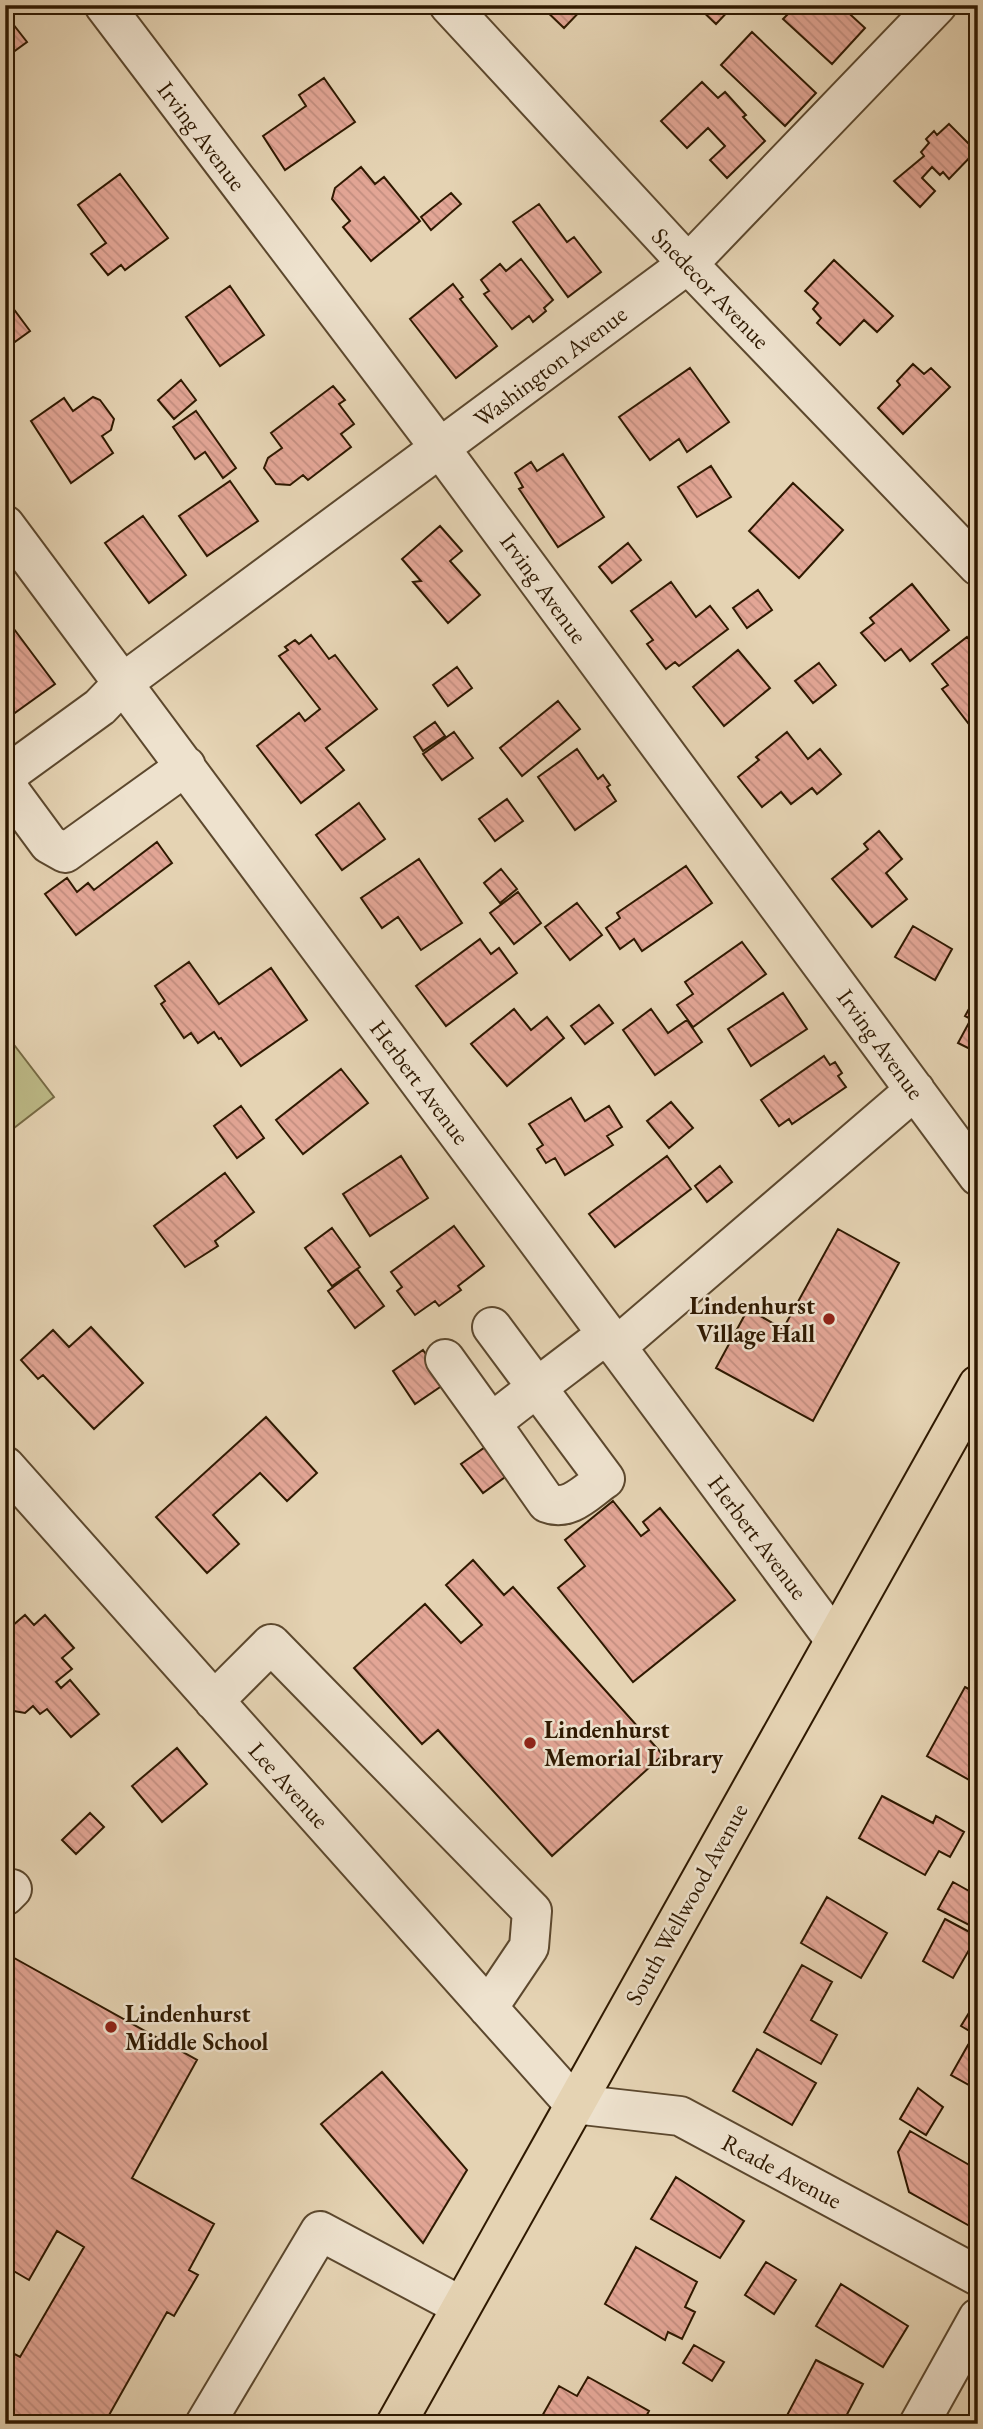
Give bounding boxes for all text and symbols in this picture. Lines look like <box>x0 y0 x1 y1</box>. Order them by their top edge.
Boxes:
street label: Irving Avenue <box>151 75 253 197</box>
street label: Snedecor Avenue <box>645 221 777 355</box>
street label: Washington Avenue <box>467 298 633 434</box>
street label: Irving Avenue <box>493 527 595 649</box>
street label: Irving Avenue <box>830 983 932 1105</box>
street label: Herbert Avenue <box>363 1014 477 1150</box>
place label: Lindenhurst Village Hall <box>690 1290 815 1350</box>
marker: Lindenhurst Village Hall <box>821 1311 837 1327</box>
street label: Herbert Avenue <box>701 1469 815 1605</box>
place label: Lindenhurst Memorial Library <box>544 1714 724 1774</box>
street label: Lee Avenue <box>242 1735 336 1835</box>
marker: Lindenhurst Memorial Library <box>522 1735 538 1751</box>
street label: South Wellwood Avenue <box>618 1798 754 2010</box>
place label: Lindenhurst Middle School <box>125 1998 268 2057</box>
marker: Lindenhurst Middle School <box>103 2019 119 2035</box>
street label: Reade Avenue <box>717 2127 847 2215</box>

